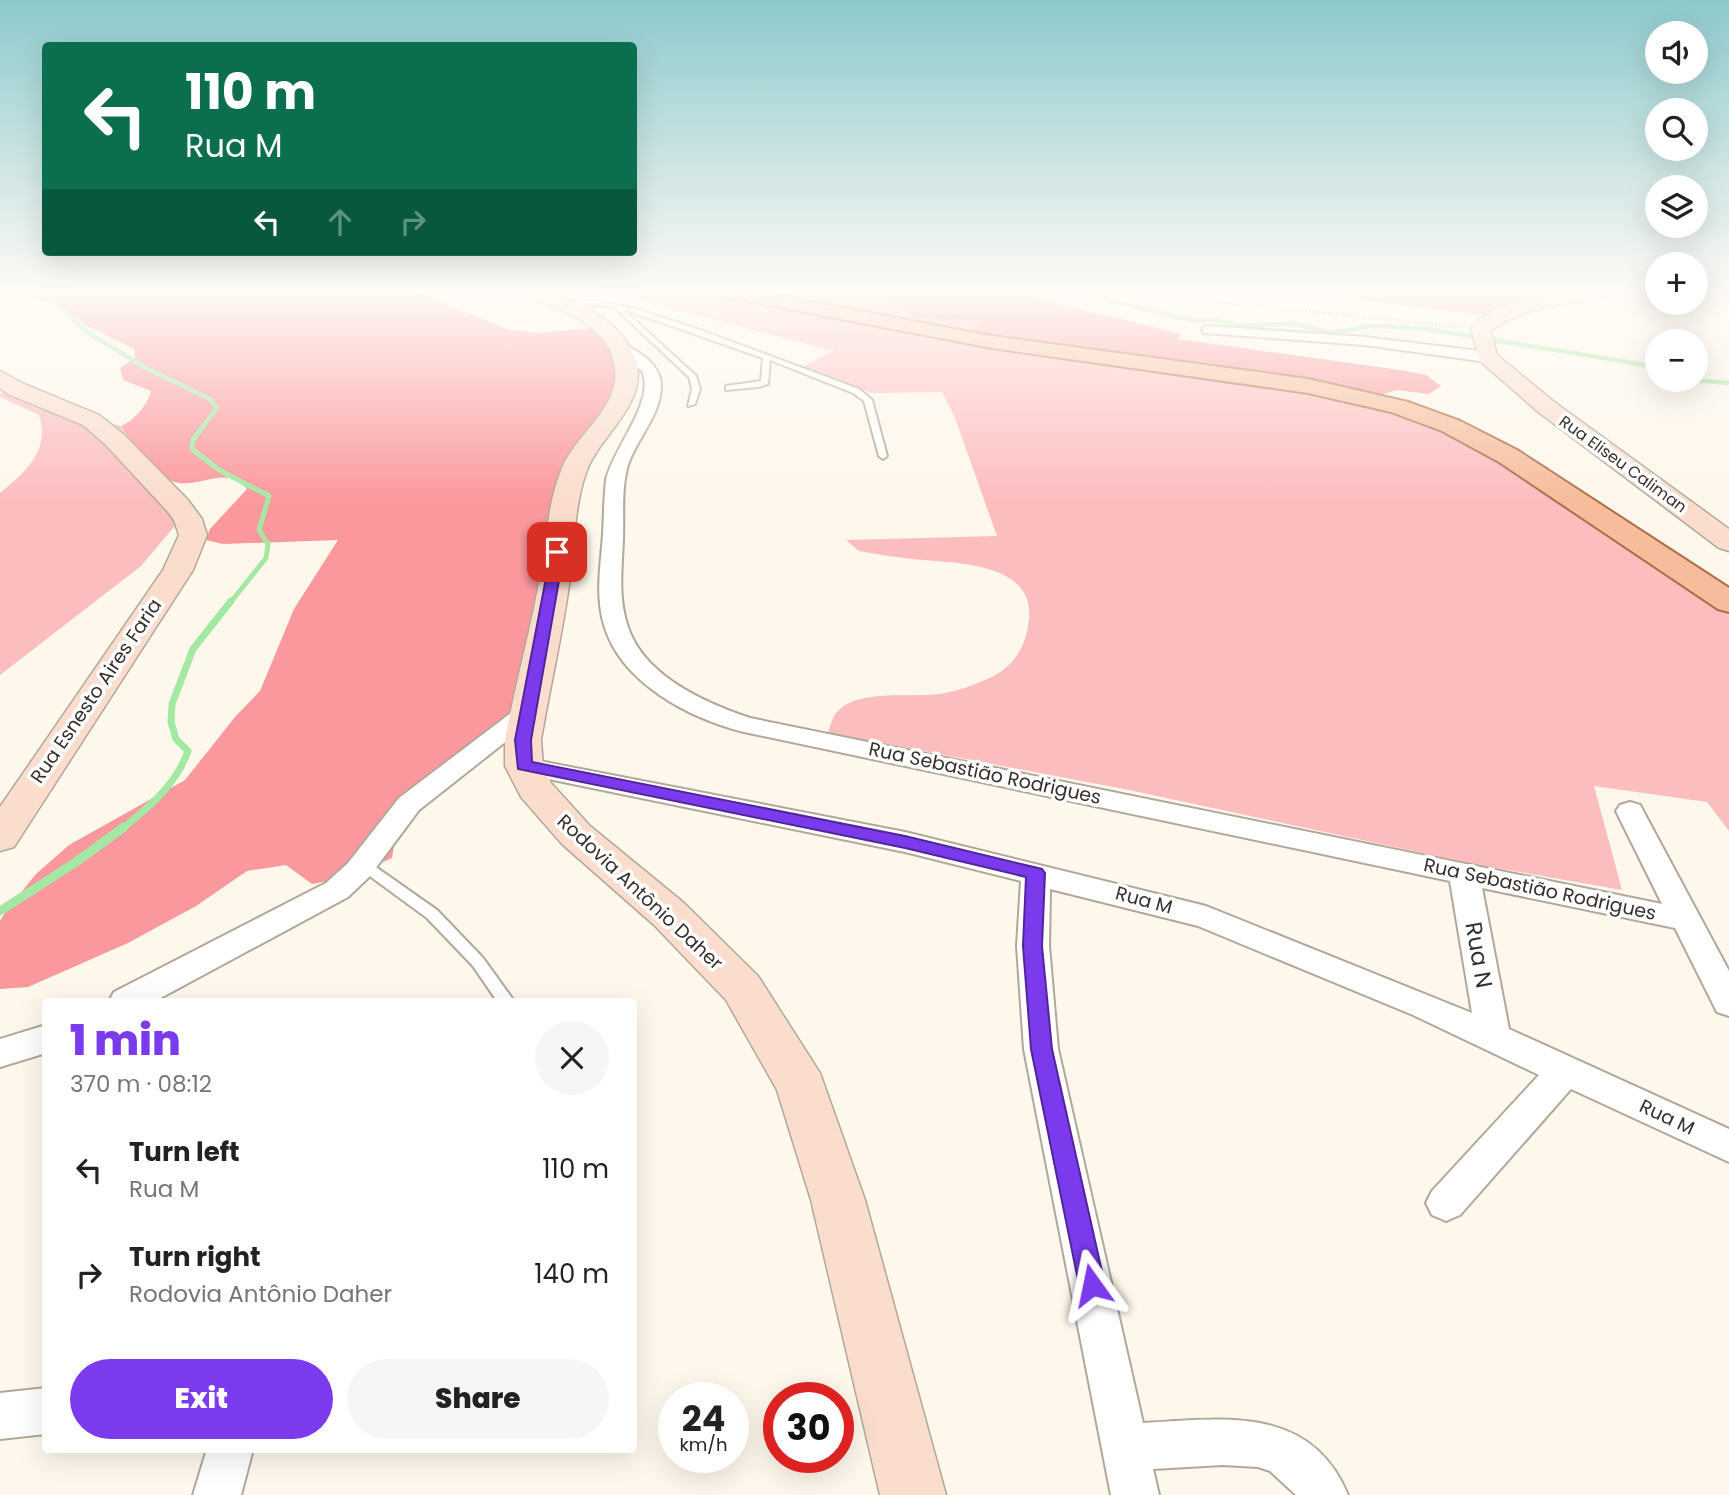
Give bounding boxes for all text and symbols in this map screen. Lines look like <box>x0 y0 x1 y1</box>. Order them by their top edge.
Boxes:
map controls <box>1645 21 1708 392</box>
button: sound <box>1645 21 1708 84</box>
text: 110 m <box>185 58 316 126</box>
icon: left <box>70 70 161 161</box>
button: search <box>1645 98 1708 161</box>
text: Rua M <box>185 123 283 168</box>
button: layers <box>1645 175 1708 238</box>
icon: left <box>248 203 286 241</box>
icon: ahead <box>321 203 359 241</box>
icon: right <box>394 203 432 241</box>
button: + <box>1645 252 1708 315</box>
button: − <box>1645 329 1708 392</box>
street label: Rua Eliseu Caliman <box>1555 410 1691 518</box>
pin <box>527 522 587 582</box>
icon: arrive <box>538 533 576 571</box>
street label: Rua Esnesto Aires Faria <box>24 593 168 789</box>
street label: Rua Sebastião Rodrigues <box>866 735 1104 811</box>
street label: Rodovia Antônio Daher <box>551 808 729 976</box>
street label: Rua Sebastião Rodrigues <box>1421 851 1659 927</box>
street label: Rua M <box>1112 879 1176 921</box>
street label: Rua N <box>1457 919 1501 991</box>
text: 1 min <box>70 1011 181 1070</box>
button: close <box>535 1021 609 1095</box>
text: 370 m · 08:12 <box>70 1068 212 1100</box>
street label: Rua M <box>1635 1093 1699 1141</box>
text: Turn left <box>129 1134 240 1170</box>
icon: left <box>70 1151 108 1189</box>
text: 110 m <box>542 1151 609 1187</box>
text: Rua M <box>129 1173 199 1205</box>
text: Turn right <box>129 1239 261 1275</box>
position arrow <box>1055 1248 1129 1322</box>
icon: right <box>70 1256 108 1294</box>
text: 140 m <box>534 1256 609 1292</box>
text: Rodovia Antônio Daher <box>129 1278 392 1310</box>
button: Exit <box>70 1359 333 1439</box>
button: Share <box>347 1359 609 1439</box>
speed limit sign: 30 <box>763 1382 854 1473</box>
text: 24 <box>682 1394 725 1443</box>
text: km/h <box>680 1432 727 1457</box>

